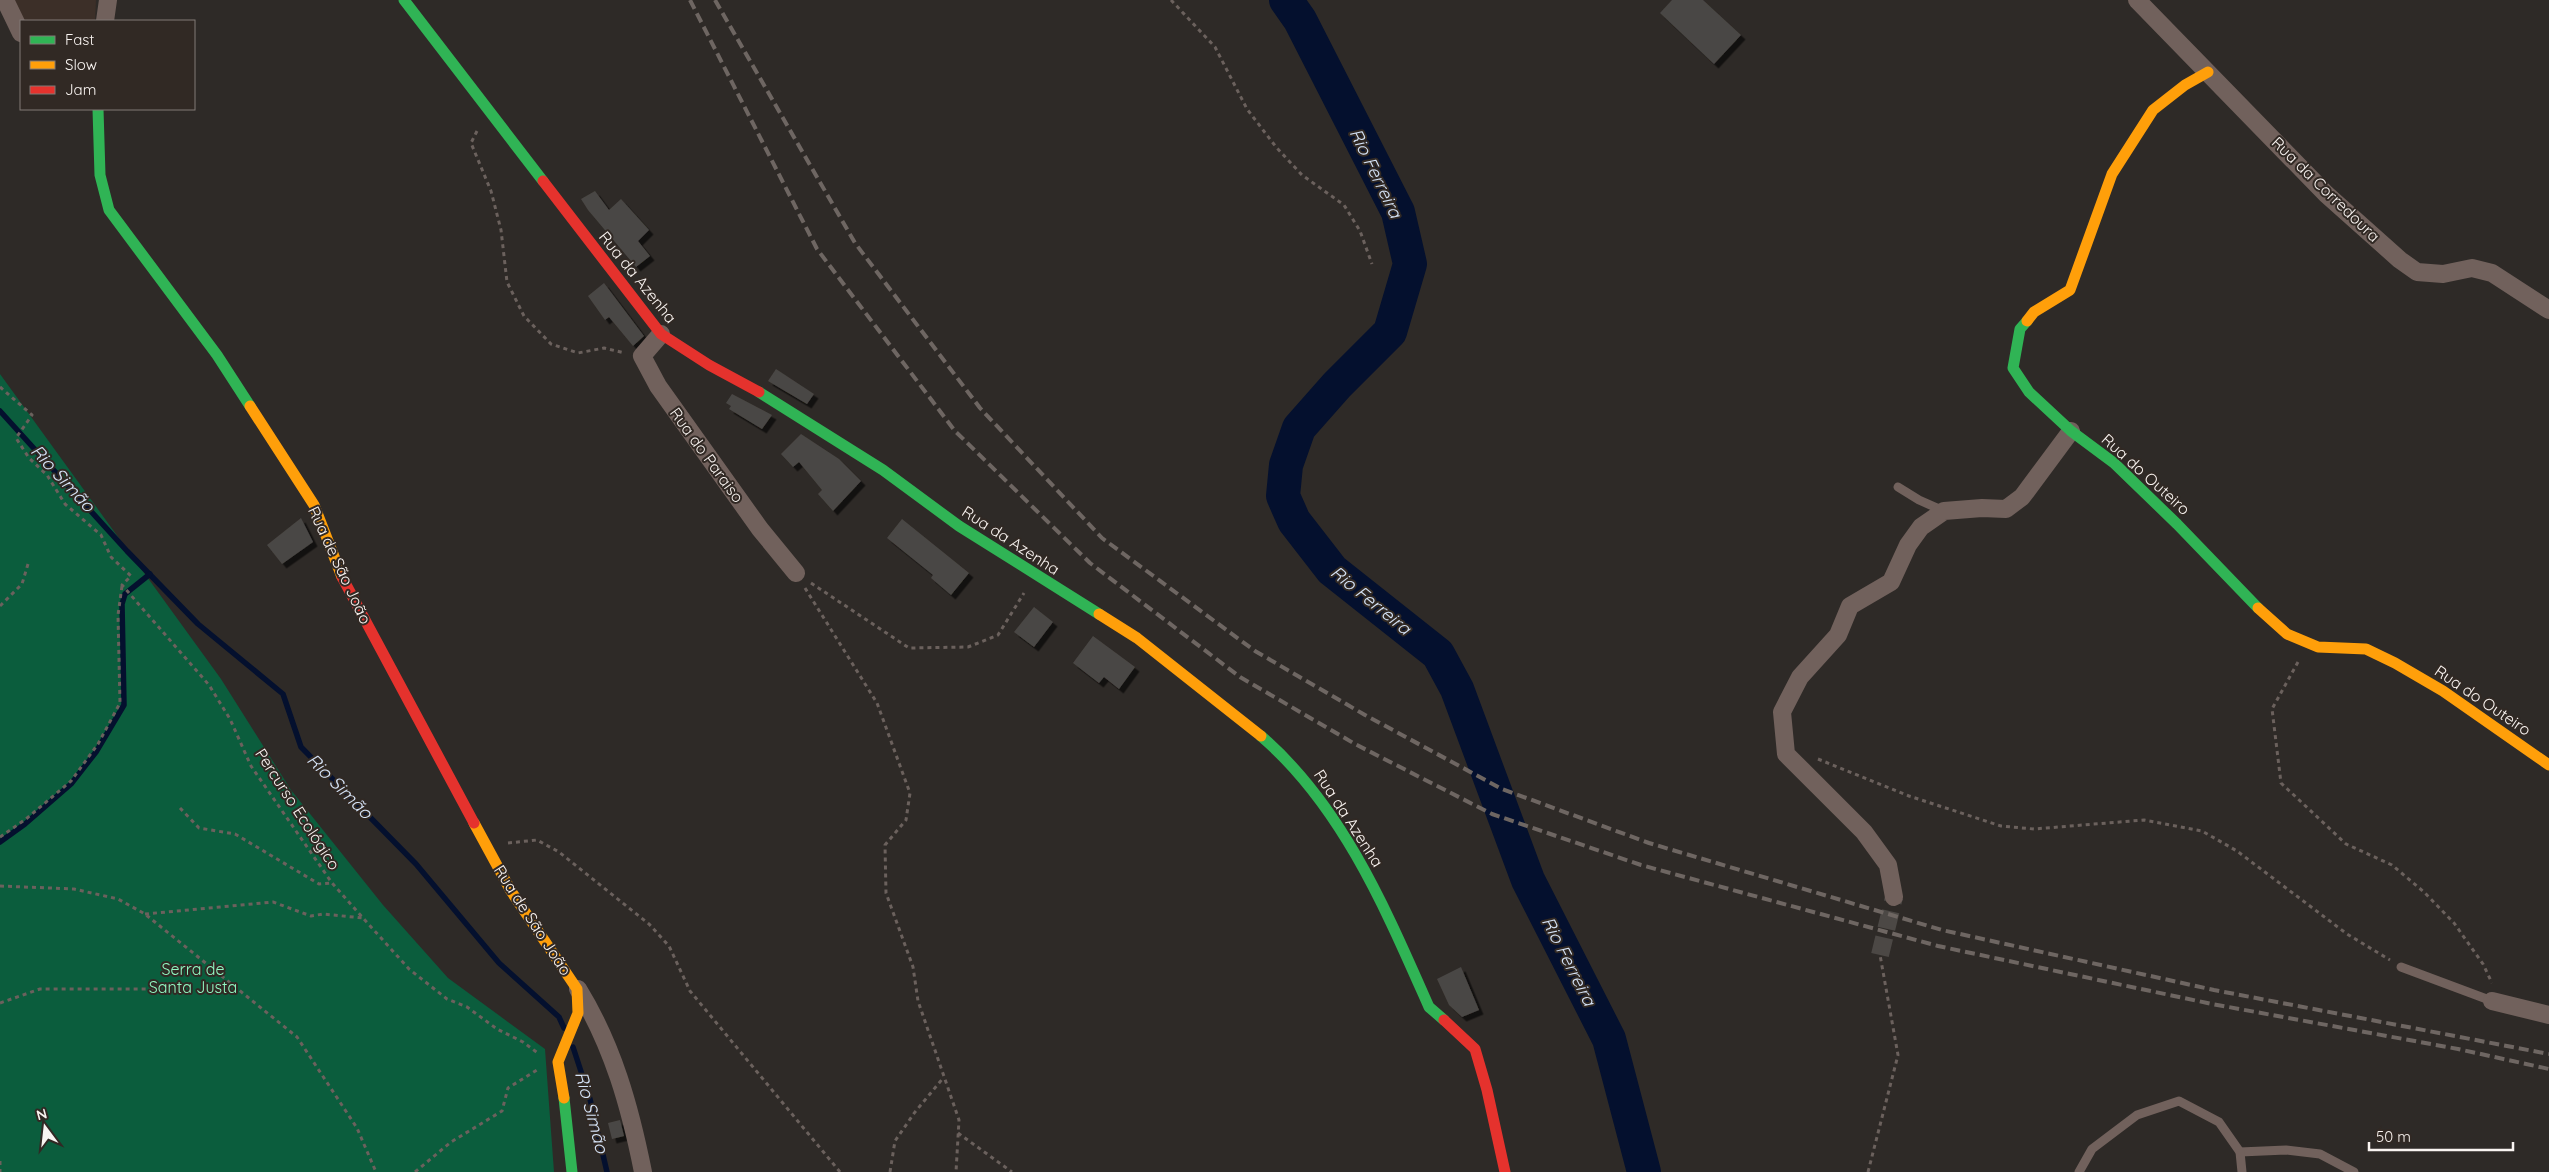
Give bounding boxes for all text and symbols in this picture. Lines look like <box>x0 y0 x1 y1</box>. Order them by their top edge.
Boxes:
legend <box>20 20 195 110</box>
text: Fast <box>65 30 94 49</box>
text: Slow <box>65 55 97 74</box>
text: Jam <box>65 80 96 99</box>
water label: Rio Ferreira <box>1344 124 1408 223</box>
street label: Rua da Corredoura <box>2268 132 2384 246</box>
street label: Rua da Azenha <box>595 227 681 327</box>
street label: Rua do Paraiso <box>666 403 748 507</box>
street label: Rua do Outeiro <box>2098 429 2194 519</box>
water label: Rio Simão <box>26 439 101 517</box>
street label: Rua da Azenha <box>958 501 1064 579</box>
street label: Rua de São João <box>304 503 376 627</box>
water label: Rio Ferreira <box>1326 561 1417 640</box>
street label: Rua do Outeiro <box>2431 660 2535 740</box>
street label: Percurso Ecológico <box>251 744 345 874</box>
water label: Rio Simão <box>302 748 379 825</box>
street label: Rua da Azenha <box>1310 765 1388 871</box>
street label: Rua de São João <box>490 861 576 979</box>
water label: Rio Ferreira <box>1537 913 1602 1010</box>
park label: Serra de Santa Justa <box>149 959 237 997</box>
water label: Rio Simão <box>570 1069 614 1157</box>
north arrow <box>20 1102 70 1152</box>
text: N <box>34 1104 49 1124</box>
scale bar <box>2369 1120 2513 1152</box>
text: 50 m <box>2376 1127 2411 1146</box>

